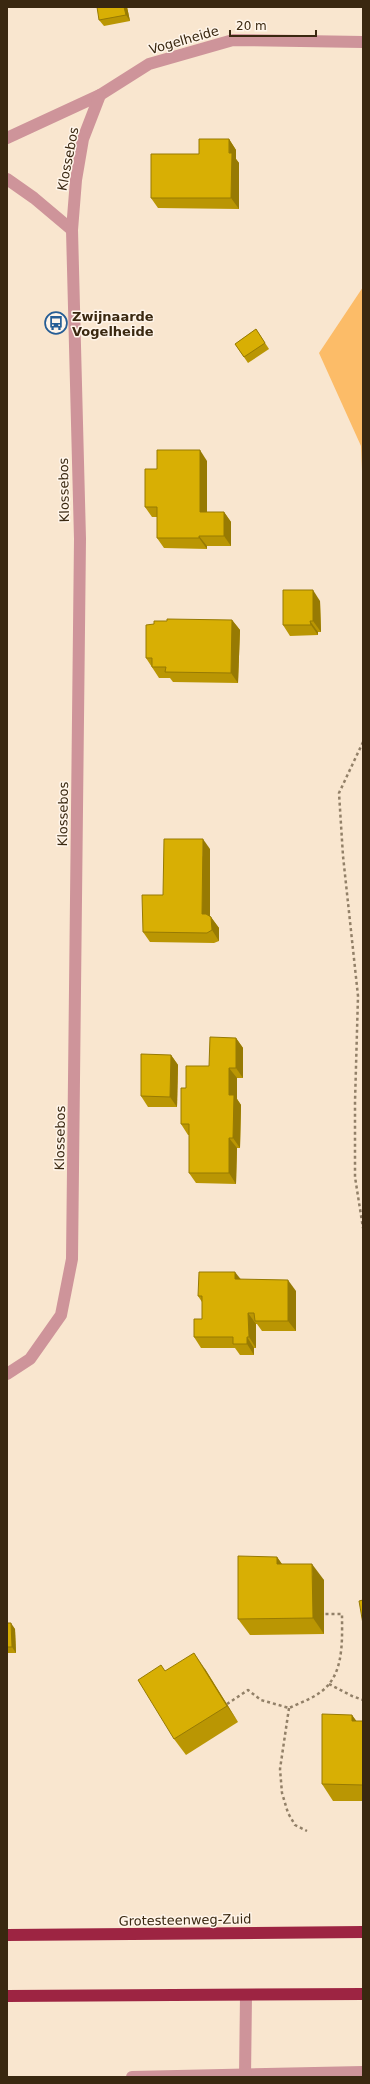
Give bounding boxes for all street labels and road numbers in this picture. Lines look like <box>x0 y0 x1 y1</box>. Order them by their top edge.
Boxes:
street label: Vogelheide <box>147 23 221 57</box>
street label: Klossebos <box>54 126 82 192</box>
street label: Klossebos <box>56 457 72 522</box>
street label: Klossebos <box>55 781 71 846</box>
street label: Klossebos <box>52 1105 68 1170</box>
street label: Grotesteenweg-Zuid <box>118 1911 252 1929</box>

